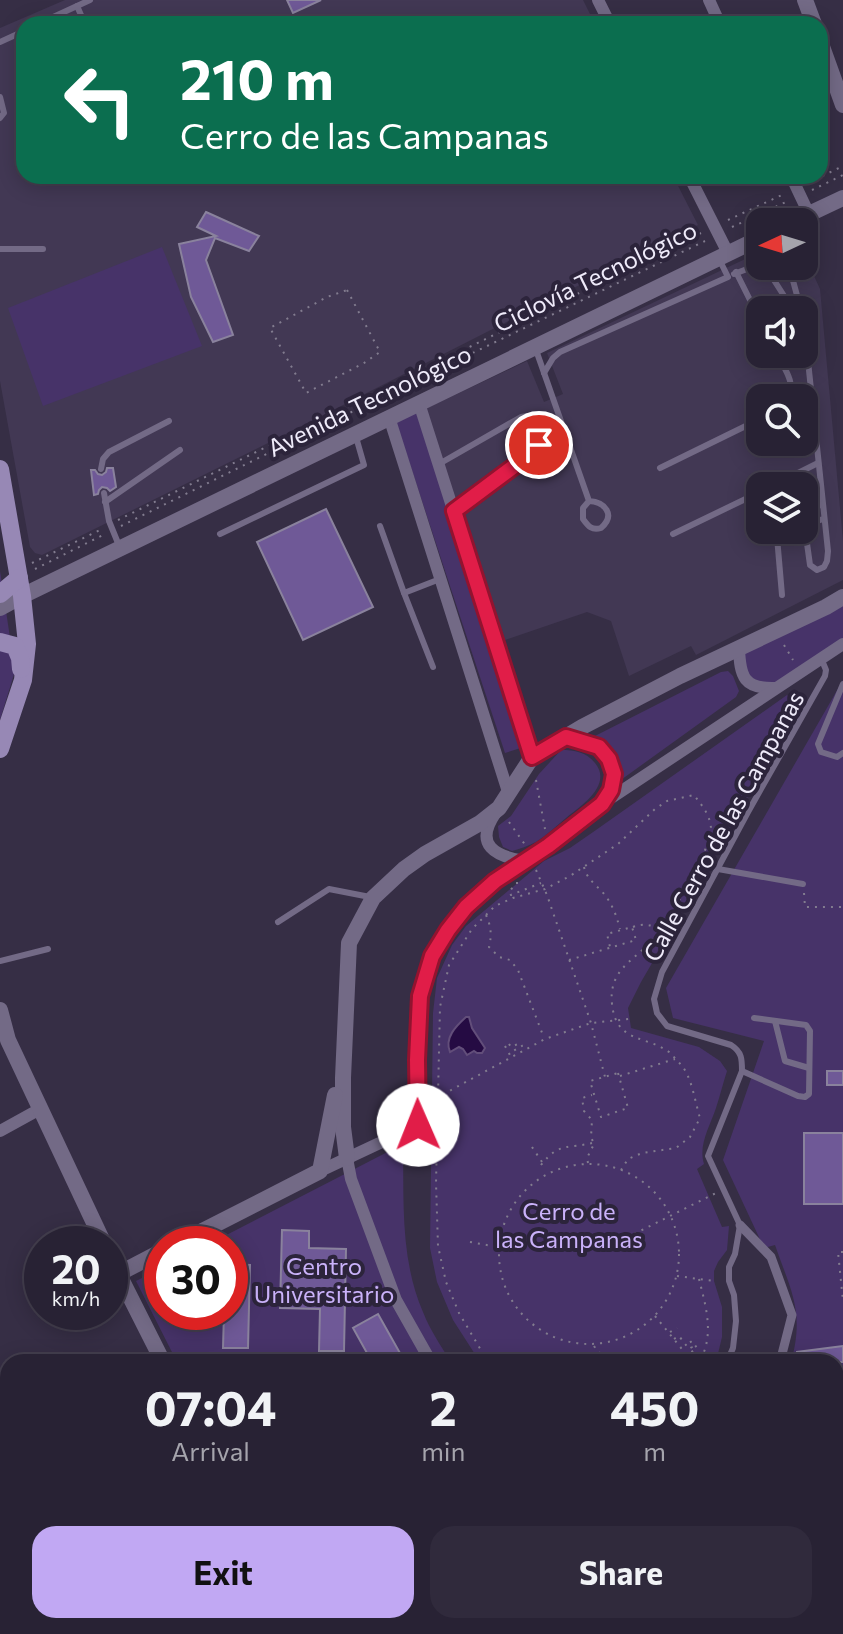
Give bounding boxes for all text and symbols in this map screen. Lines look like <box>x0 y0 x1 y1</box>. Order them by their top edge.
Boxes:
text: 210 m <box>180 43 334 112</box>
icon: left <box>48 48 152 152</box>
text: Cerro de las Campanas <box>180 112 549 156</box>
north arrow <box>746 208 818 280</box>
map controls <box>746 208 818 544</box>
street label: Ciclovía Tecnológico <box>489 214 701 338</box>
button: sound <box>746 296 818 368</box>
street label: Avenida Tecnológico <box>262 338 476 462</box>
button: search <box>746 384 818 456</box>
pin <box>505 411 573 479</box>
icon: arrive <box>517 423 561 467</box>
button: layers <box>746 472 818 544</box>
street label: Calle Cerro de las Campanas <box>637 686 809 966</box>
position arrow <box>376 1083 460 1167</box>
park label: Cerro de las Campanas <box>495 1196 643 1253</box>
speed limit sign: 30 <box>144 1226 248 1330</box>
text: 20 <box>51 1243 101 1292</box>
park label: Centro Universitario <box>254 1251 394 1308</box>
text: km/h <box>52 1286 100 1310</box>
text: 07:04 <box>145 1377 277 1436</box>
text: 2 <box>430 1377 457 1436</box>
text: 450 <box>610 1377 699 1436</box>
text: Arrival <box>171 1435 250 1466</box>
text: min <box>421 1435 465 1466</box>
text: m <box>643 1435 666 1466</box>
button: Exit <box>32 1526 414 1618</box>
button: Share <box>430 1526 812 1618</box>

